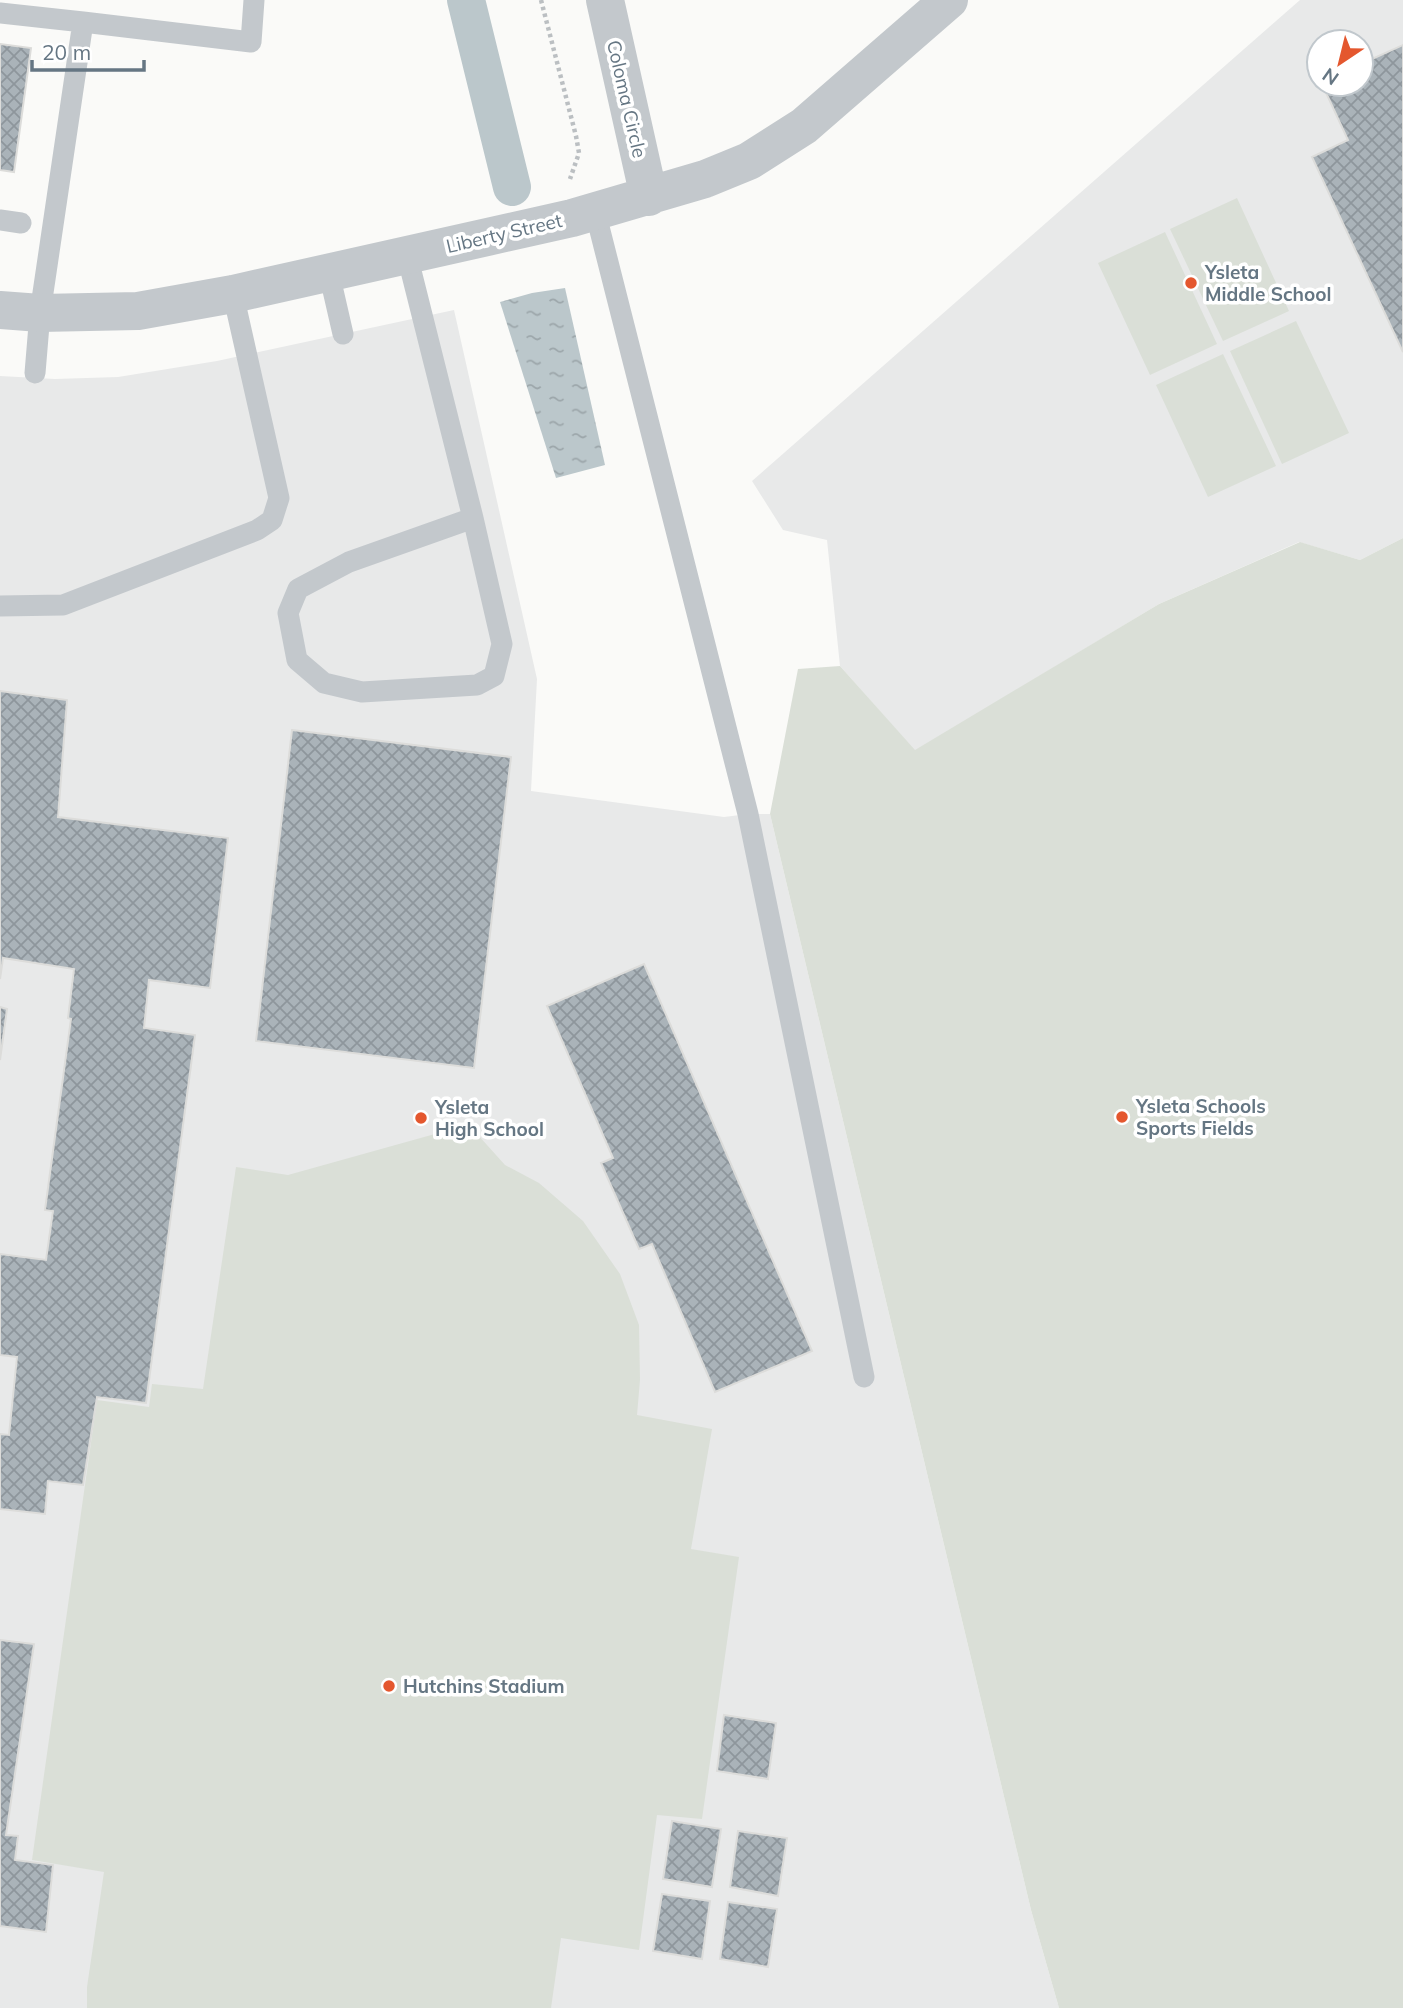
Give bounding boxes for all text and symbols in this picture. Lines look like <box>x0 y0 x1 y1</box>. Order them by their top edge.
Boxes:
scale bar <box>32 28 144 72</box>
north arrow <box>1305 28 1375 98</box>
street label: Coloma Circle <box>602 38 652 160</box>
text: 20 m <box>42 39 91 65</box>
text: N <box>1317 63 1343 91</box>
street label: Liberty Street <box>444 208 565 258</box>
place label: Ysleta Middle School <box>1204 260 1331 306</box>
marker: Ysleta Middle School <box>1183 275 1199 291</box>
place label: Ysleta Schools Sports Fields <box>1135 1094 1266 1140</box>
place label: Ysleta High School <box>434 1095 544 1141</box>
marker: Ysleta Schools Sports Fields <box>1114 1109 1130 1125</box>
marker: Ysleta High School <box>413 1110 429 1126</box>
place label: Hutchins Stadium <box>403 1674 565 1698</box>
marker: Hutchins Stadium <box>381 1678 397 1694</box>

